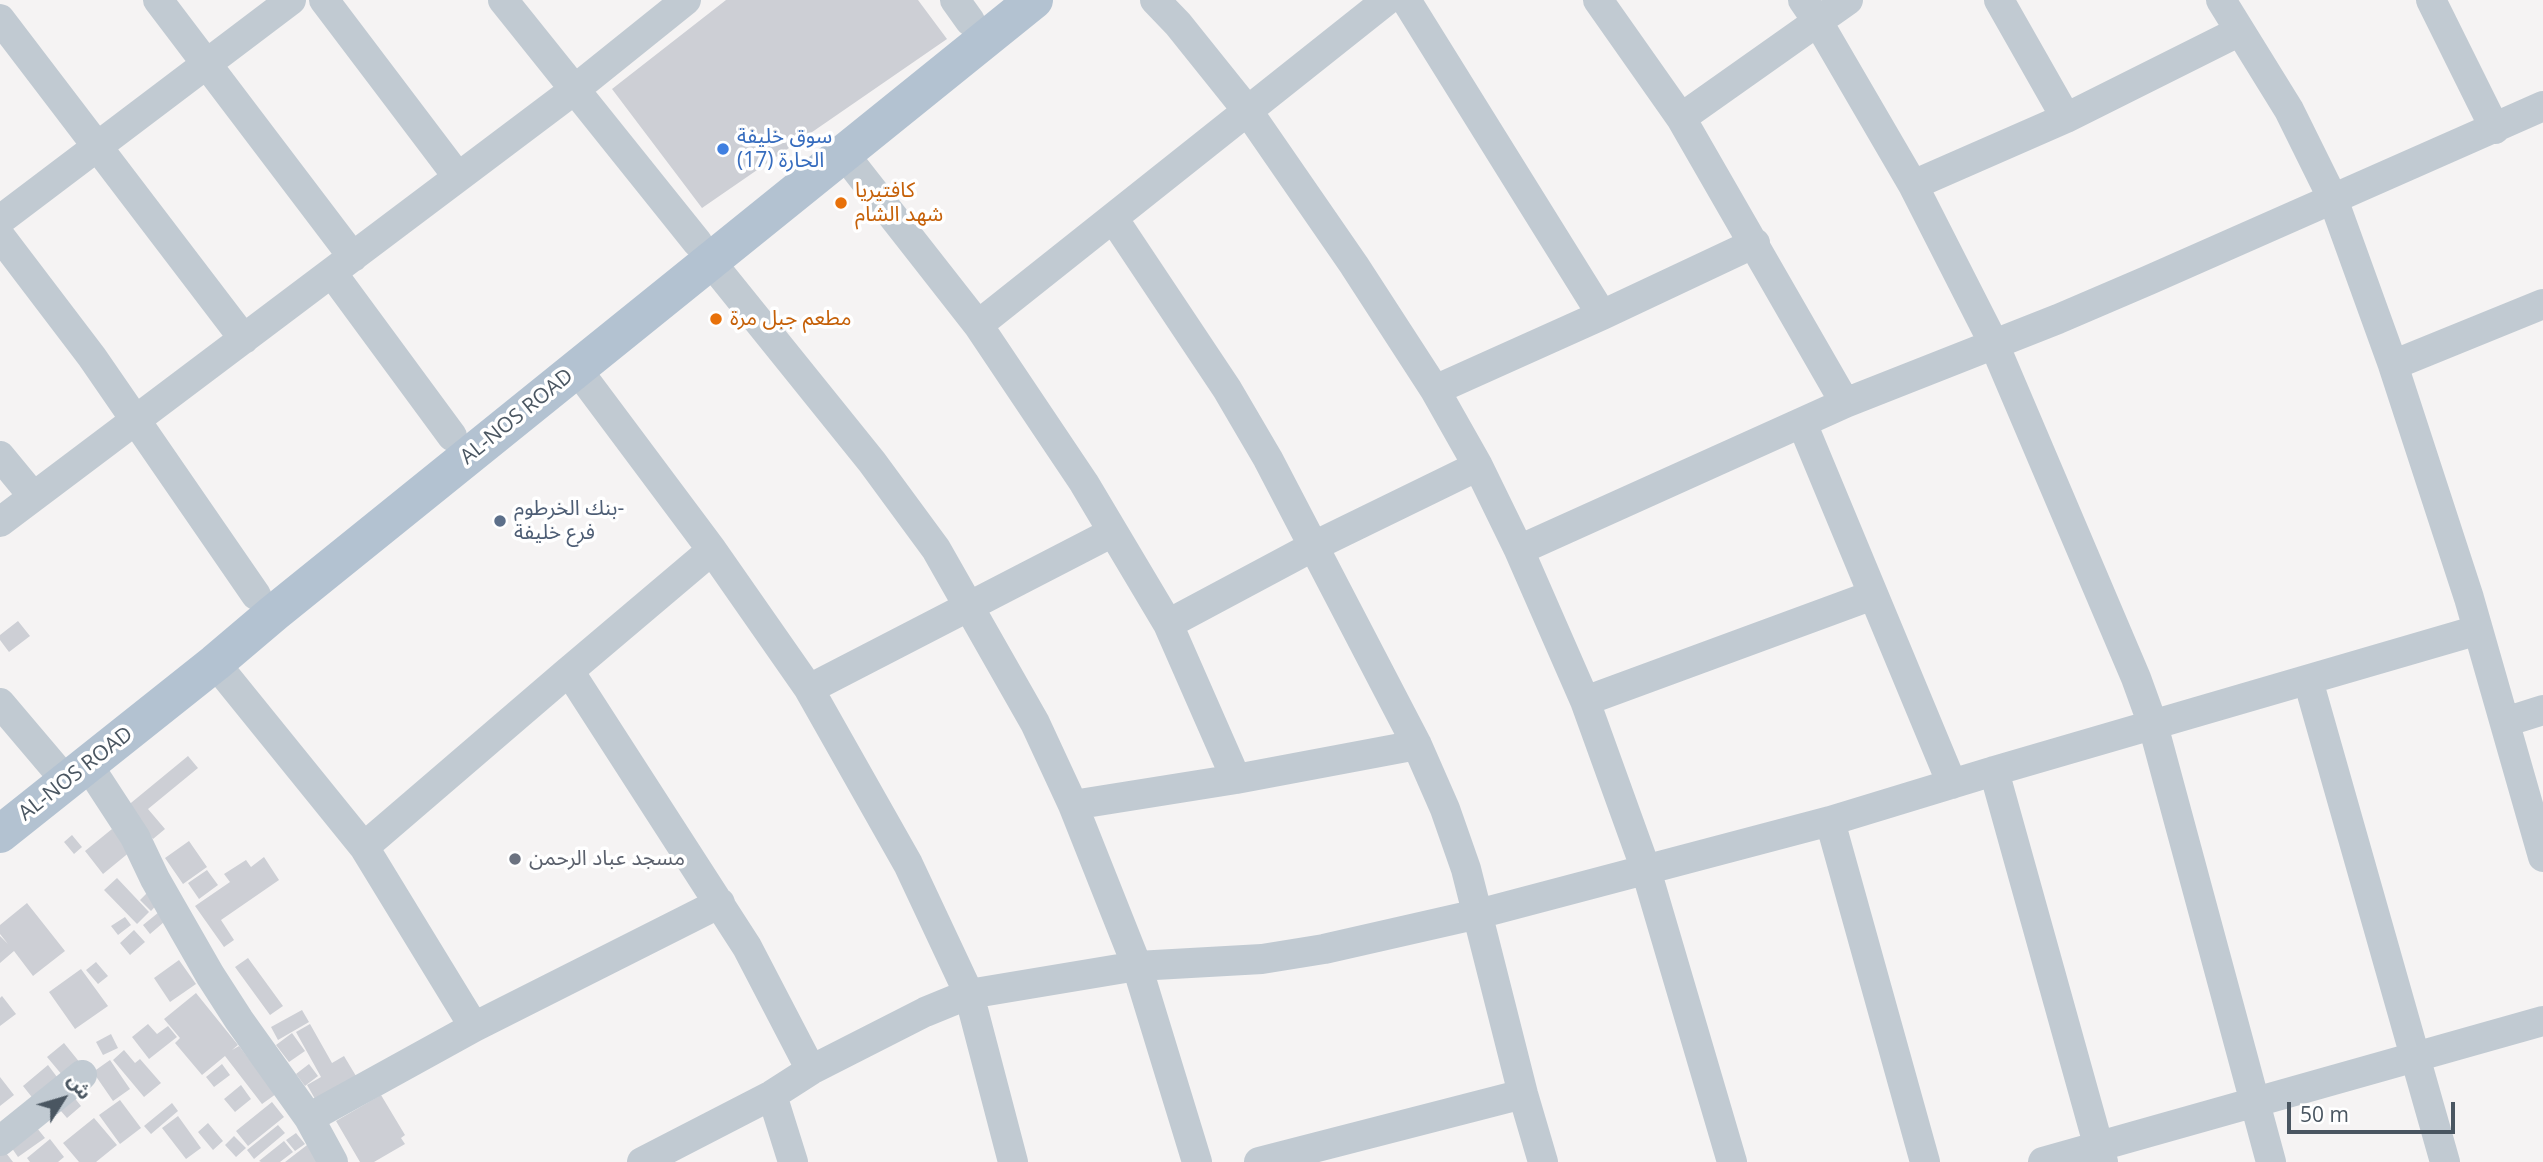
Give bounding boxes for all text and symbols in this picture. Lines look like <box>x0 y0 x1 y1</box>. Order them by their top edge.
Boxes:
place label: سوق خليفة الحارة (17) <box>737 124 832 174</box>
marker: سوق خليفة الحارة (17) <box>715 141 731 157</box>
place label: كافتيريا شهد الشام <box>855 178 943 228</box>
marker: كافتيريا شهد الشام <box>833 195 849 211</box>
place label: مطعم جبل مرة <box>730 306 851 332</box>
marker: مطعم جبل مرة <box>708 311 724 327</box>
street label: AL-NOS ROAD <box>455 364 579 470</box>
place label: بنك الخرطوم- فرع خليفة <box>514 496 624 546</box>
marker: بنك الخرطوم- فرع خليفة <box>492 513 508 529</box>
street label: AL-NOS ROAD <box>14 722 138 826</box>
place label: مسجد عباد الرحمن <box>529 846 685 872</box>
marker: مسجد عباد الرحمن <box>507 851 523 867</box>
north arrow <box>28 1064 98 1134</box>
text: ش <box>62 1068 98 1105</box>
scale bar <box>2291 1088 2459 1132</box>
text: 50 m <box>2300 1100 2349 1128</box>

